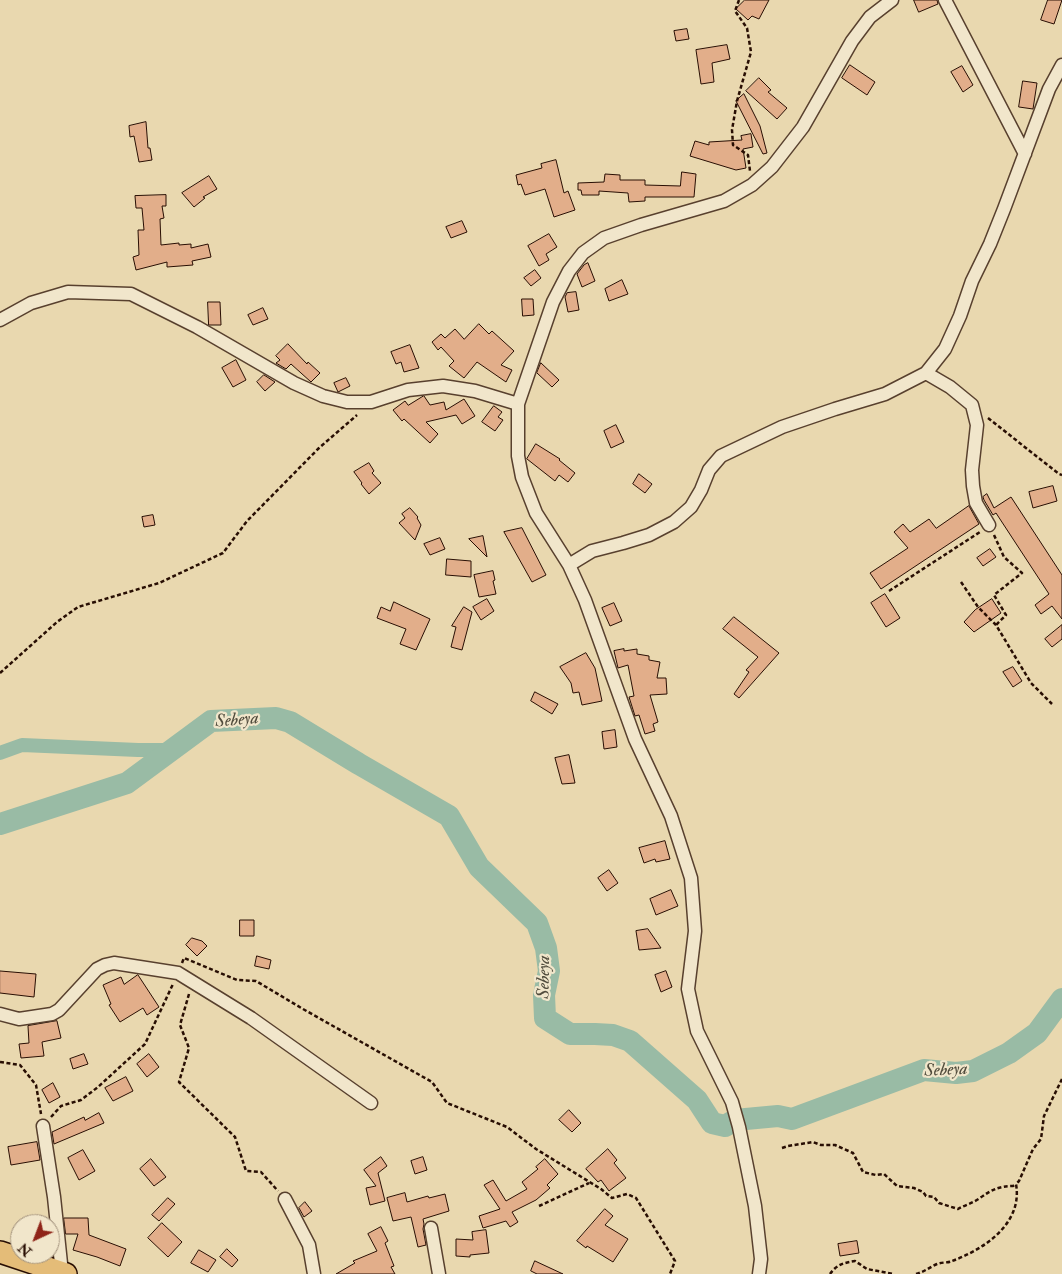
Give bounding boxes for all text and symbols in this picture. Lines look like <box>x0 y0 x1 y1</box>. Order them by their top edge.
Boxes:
water label: Sebeya <box>214 708 260 734</box>
water label: Sebeya <box>534 955 556 999</box>
water label: Sebeya <box>924 1059 968 1083</box>
north arrow <box>10 1214 60 1264</box>
text: N <box>15 1239 36 1260</box>

